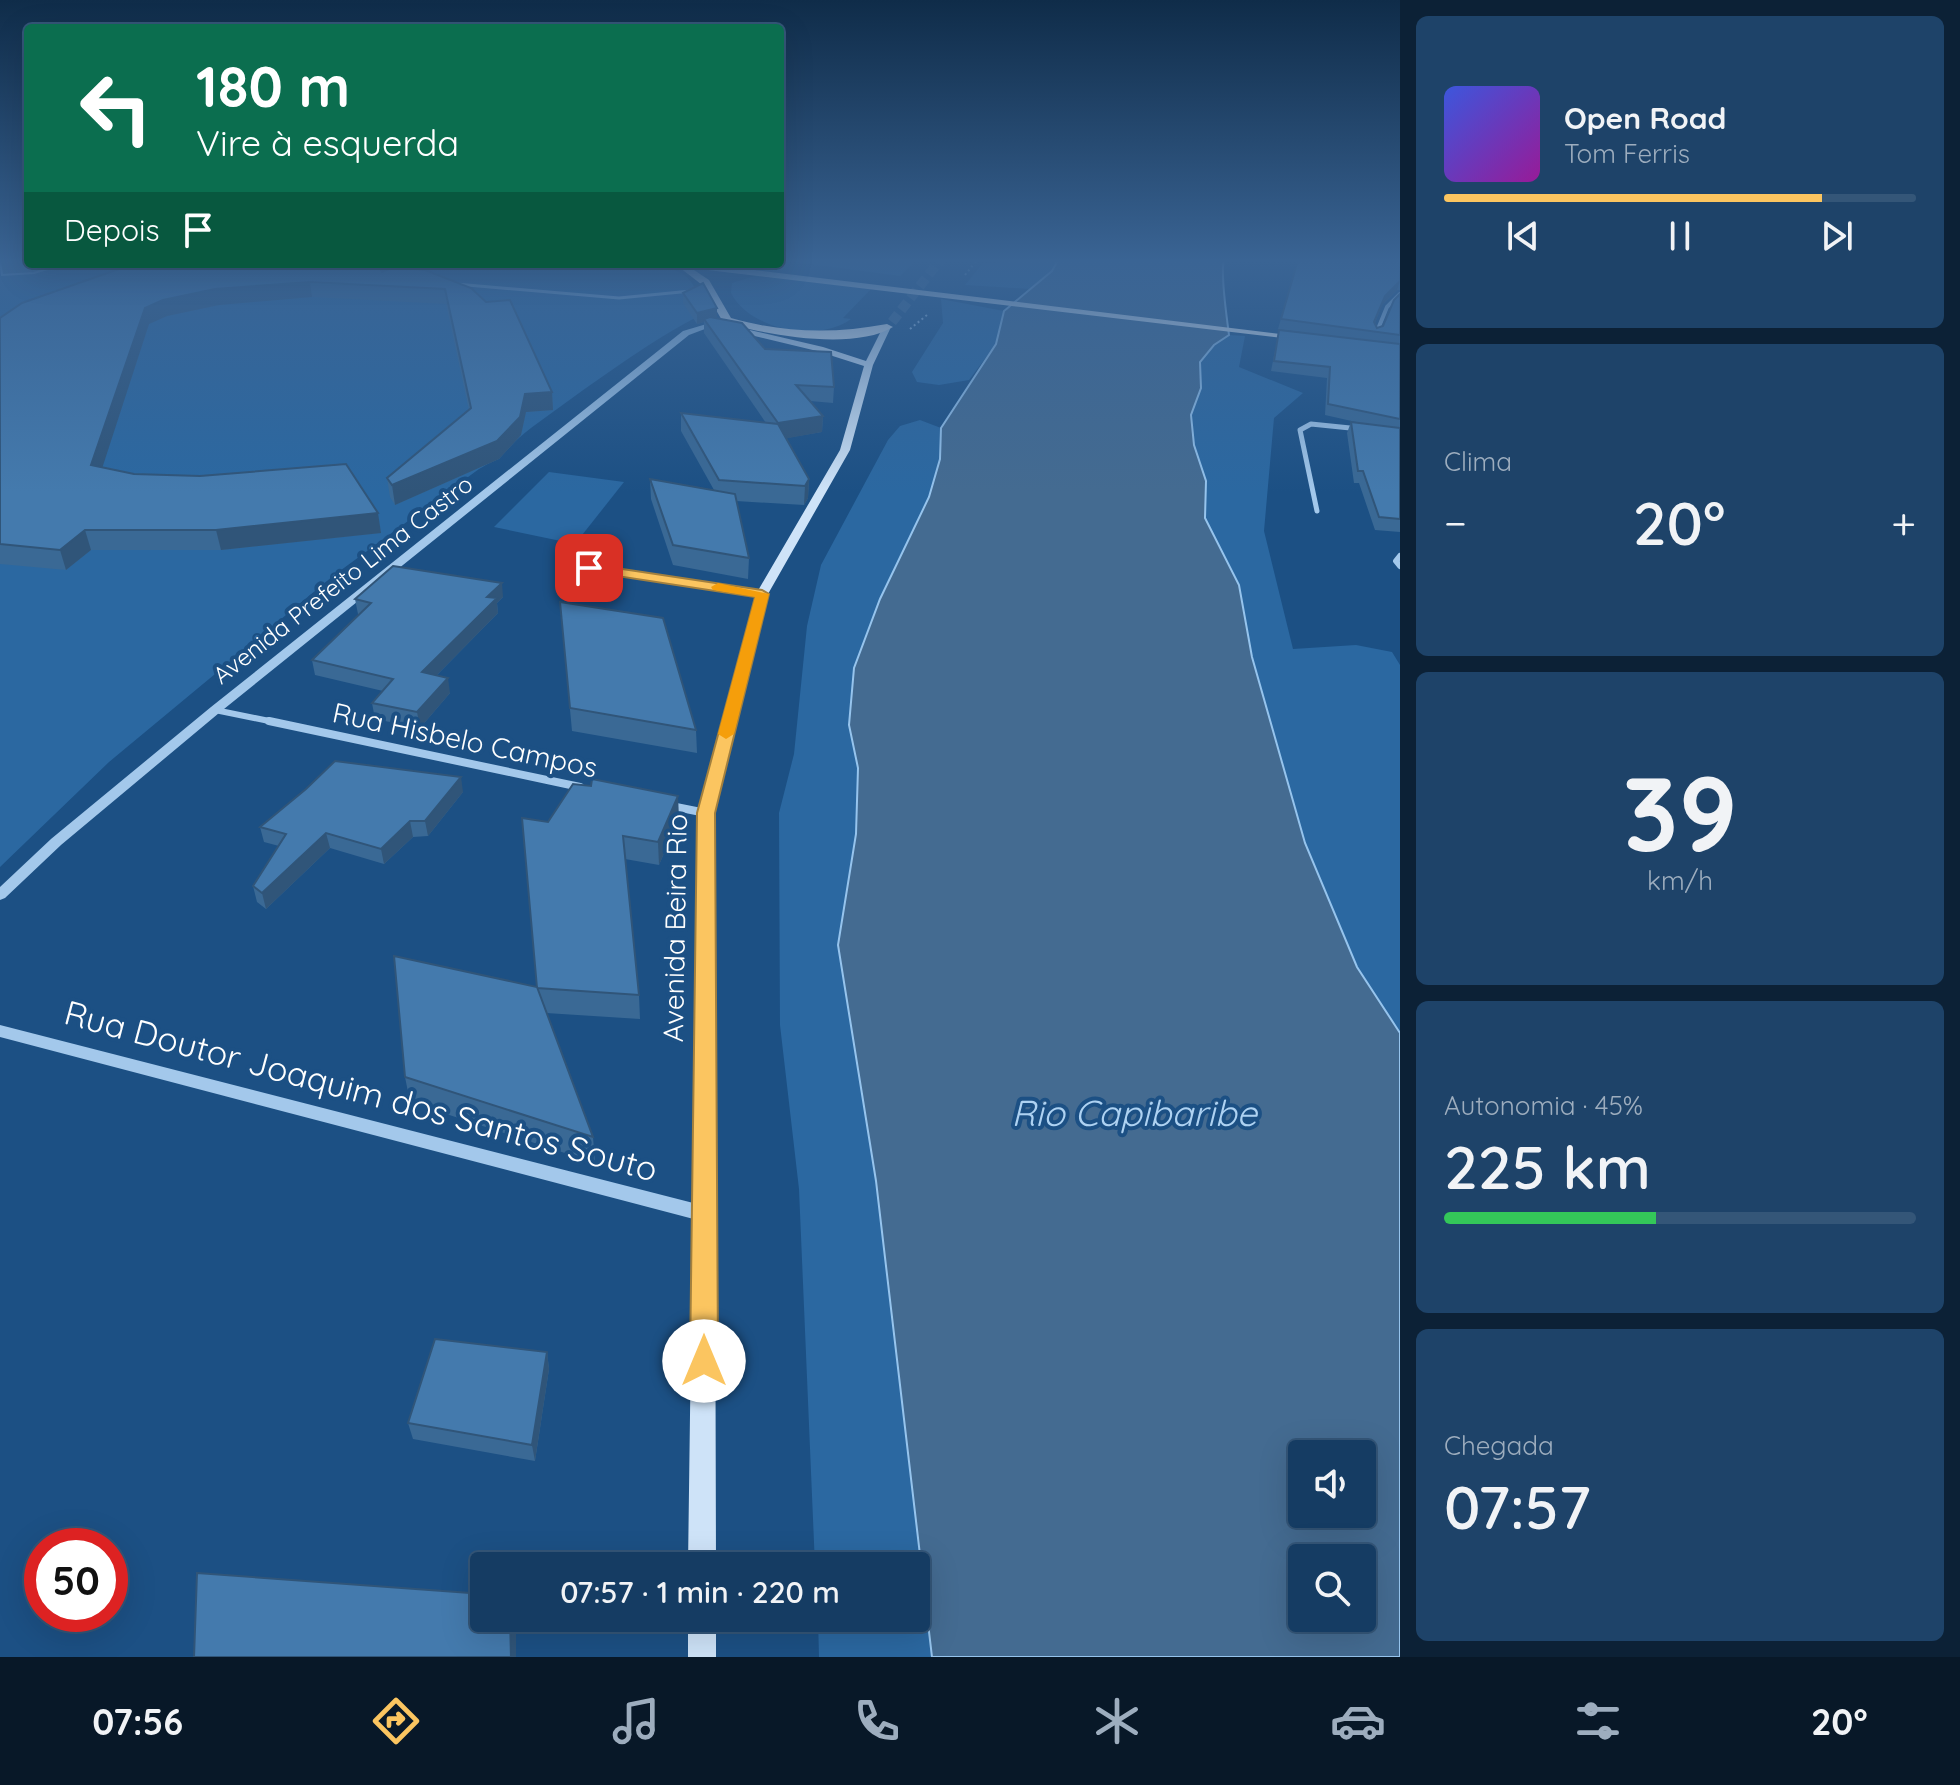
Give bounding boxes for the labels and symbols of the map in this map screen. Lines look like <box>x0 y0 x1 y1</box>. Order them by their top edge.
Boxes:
street label: Avenida Prefeito Lima Castro <box>207 468 478 690</box>
pin <box>555 534 623 602</box>
street label: Rua Hisbelo Campos <box>330 694 601 785</box>
street label: Avenida Beira Rio <box>655 814 694 1042</box>
street label: Rua Doutor Joaquim dos Santos Souto <box>60 991 662 1191</box>
water label: Rio Capibaribe <box>1011 1090 1258 1135</box>
position arrow <box>662 1319 746 1403</box>
speed limit sign: 50 <box>24 1528 128 1632</box>

